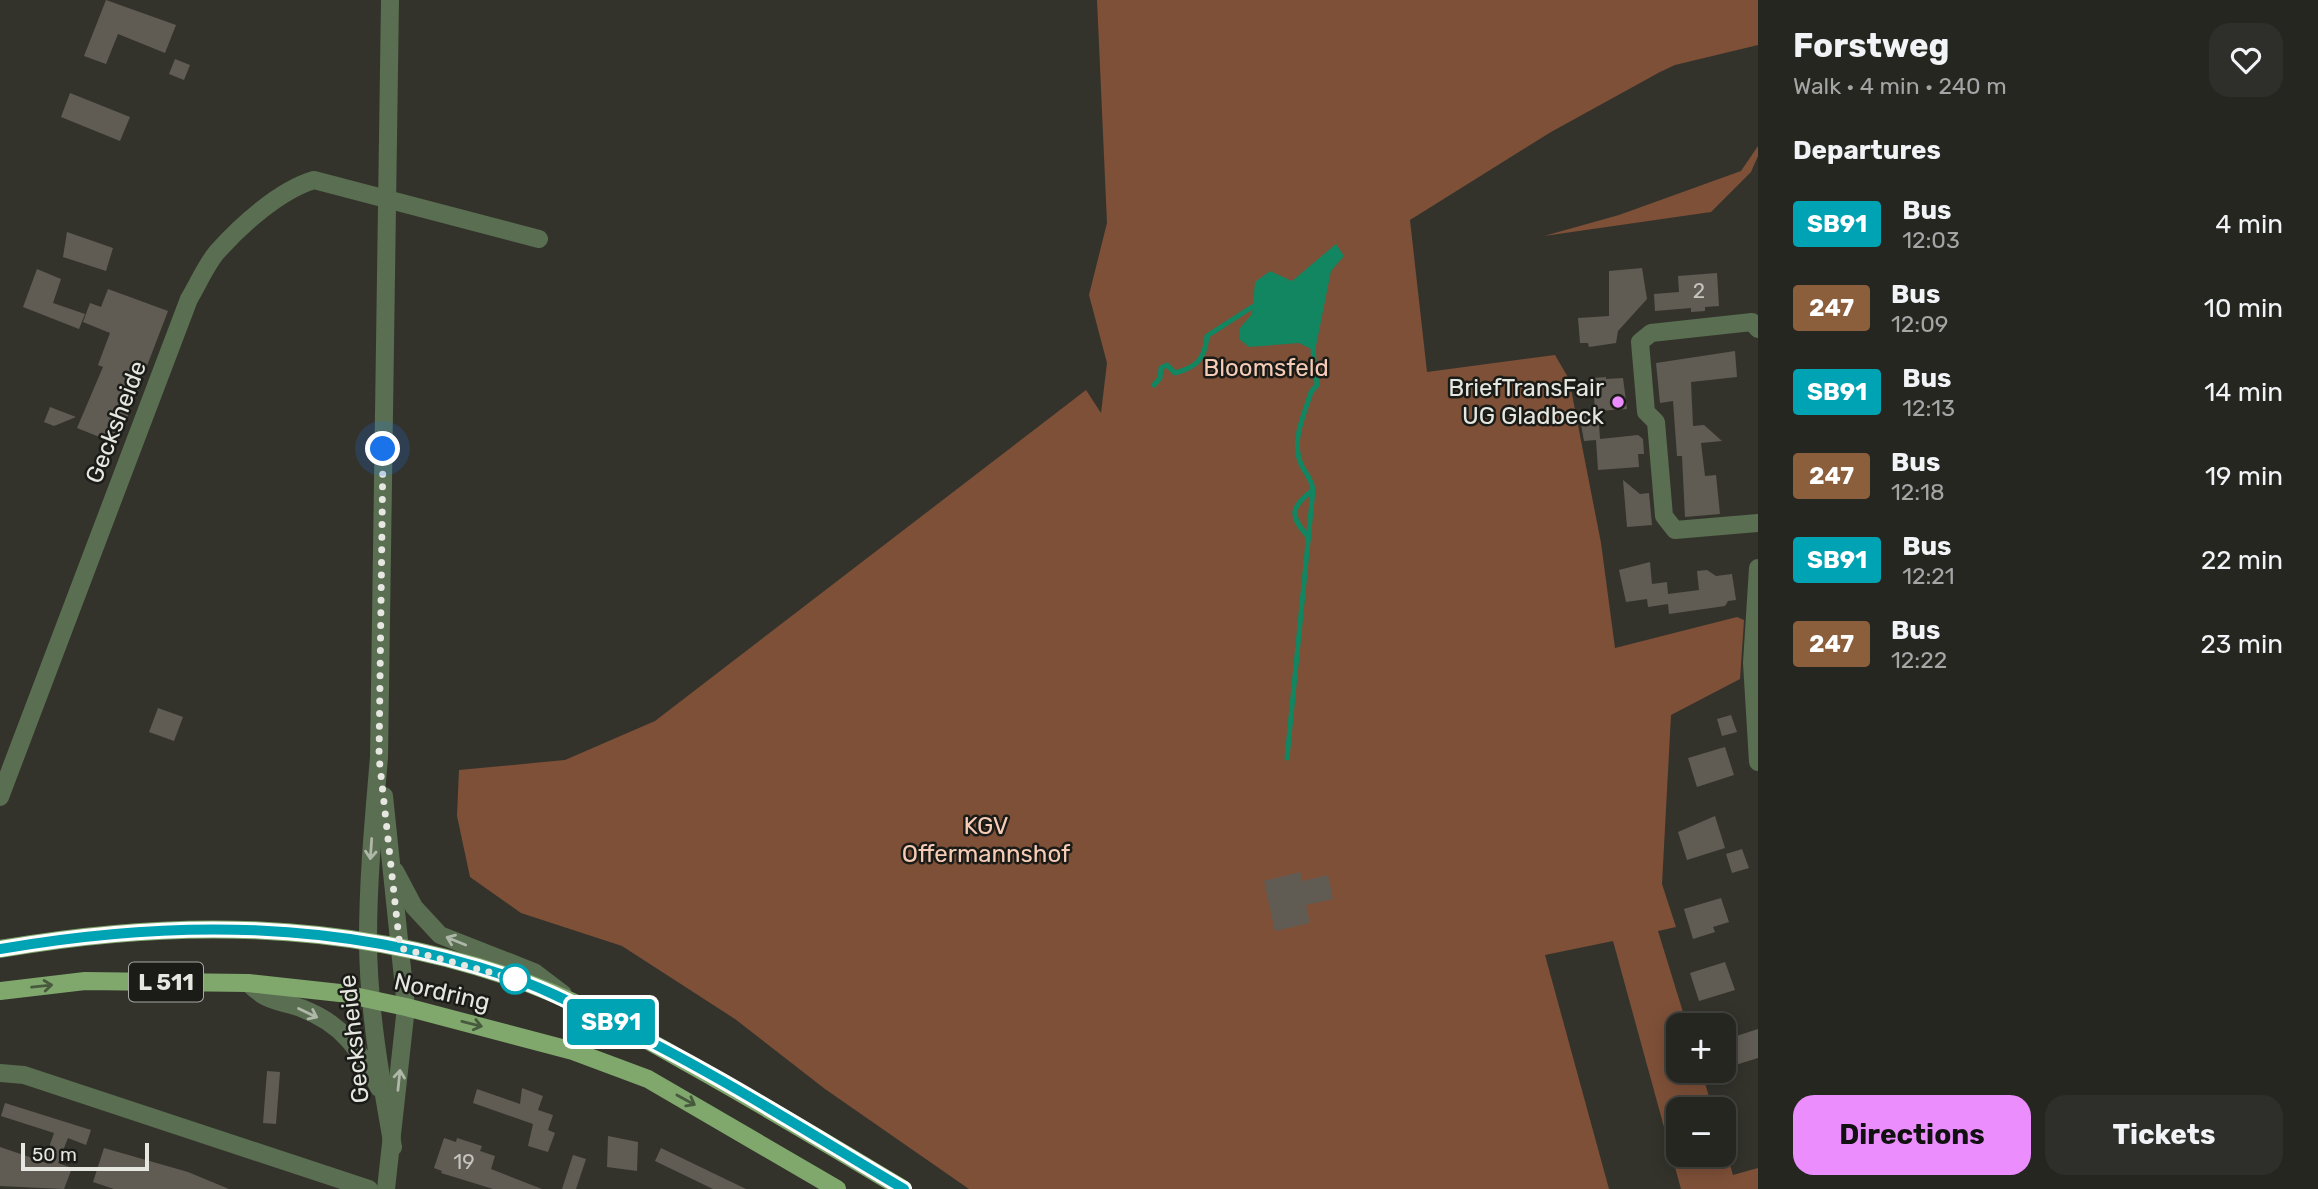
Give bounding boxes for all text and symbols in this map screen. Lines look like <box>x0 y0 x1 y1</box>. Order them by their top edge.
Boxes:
button: heart <box>2209 23 2283 97</box>
text: Forstweg <box>1793 26 1949 65</box>
text: Walk · 4 min · 240 m <box>1793 72 2007 100</box>
text: Departures <box>1793 135 1941 166</box>
text: Bus <box>1902 195 1951 226</box>
text: 4 min <box>2215 209 2283 240</box>
text: SB91 <box>1807 210 1867 238</box>
text: 12:03 <box>1902 226 1960 254</box>
house number: 2 <box>1693 278 1705 303</box>
text: Bus <box>1891 279 1940 310</box>
text: 10 min <box>2204 293 2283 324</box>
text: 247 <box>1809 294 1854 322</box>
text: 12:09 <box>1891 310 1948 338</box>
park label: Bloomsfeld <box>1203 354 1329 382</box>
street label: Gecksheide <box>80 357 152 487</box>
text: Bus <box>1902 363 1951 394</box>
place label: BriefTransFair UG Gladbeck <box>1448 374 1605 430</box>
text: 14 min <box>2204 377 2283 408</box>
text: SB91 <box>1807 378 1867 406</box>
marker: BriefTransFair UG Gladbeck <box>1610 394 1626 410</box>
text: 12:13 <box>1902 394 1955 422</box>
your location <box>365 431 400 466</box>
text: Bus <box>1891 447 1940 478</box>
text: 19 min <box>2205 461 2283 492</box>
text: 247 <box>1809 462 1854 490</box>
text: 12:18 <box>1891 478 1945 506</box>
text: Bus <box>1902 531 1951 562</box>
text: 22 min <box>2201 545 2283 576</box>
text: SB91 <box>1807 546 1867 574</box>
text: 12:21 <box>1902 562 1955 590</box>
text: Bus <box>1891 615 1940 646</box>
text: 23 min <box>2201 629 2283 660</box>
text: 247 <box>1809 630 1854 658</box>
text: 12:22 <box>1891 646 1947 674</box>
park label: KGV Offermannshof <box>902 812 1071 868</box>
one-way arrow <box>364 837 377 860</box>
one-way arrow <box>446 934 467 947</box>
road number: L 511 <box>129 962 203 1001</box>
unlabelled marker <box>500 964 530 994</box>
street label: Nordring <box>391 967 493 1017</box>
street label: Gecksheide <box>333 973 375 1105</box>
one-way arrow <box>31 979 53 992</box>
line badge: SB91 <box>562 999 660 1045</box>
one-way arrow <box>297 1006 318 1020</box>
text: SB91 <box>581 1008 641 1036</box>
map controls <box>1666 1013 1736 1167</box>
button: + <box>1666 1013 1736 1083</box>
one-way arrow <box>461 1018 483 1031</box>
one-way arrow <box>393 1069 406 1091</box>
one-way arrow <box>675 1093 695 1107</box>
button: Directions <box>1793 1095 2031 1175</box>
button: Tickets <box>2045 1095 2283 1175</box>
button: − <box>1666 1097 1736 1167</box>
scale bar <box>21 1140 149 1172</box>
text: 50 m <box>32 1143 77 1166</box>
house number: 19 <box>453 1149 475 1174</box>

